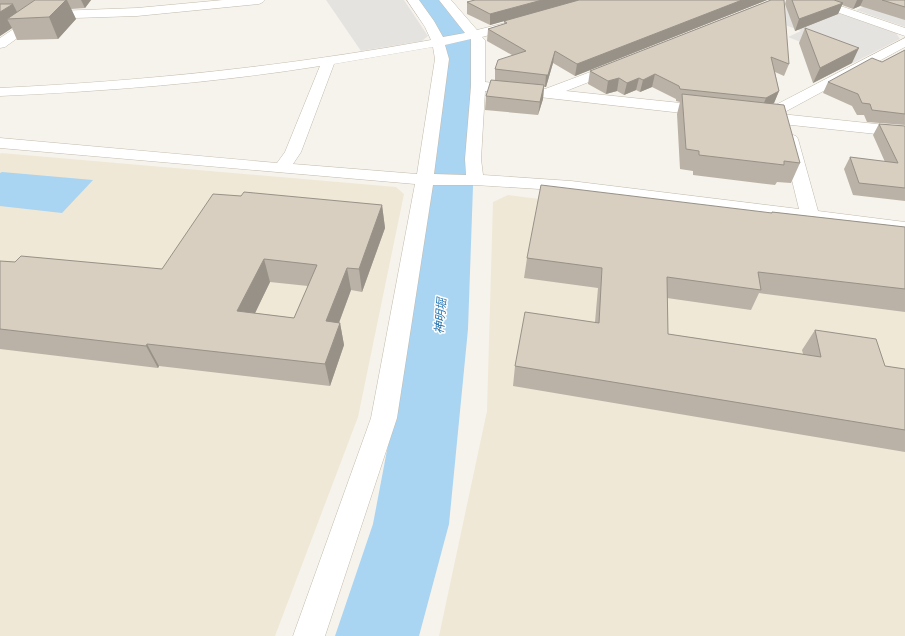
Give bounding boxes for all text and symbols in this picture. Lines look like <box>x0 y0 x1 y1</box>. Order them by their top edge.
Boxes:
water label: 神明堀 <box>431 295 449 335</box>

